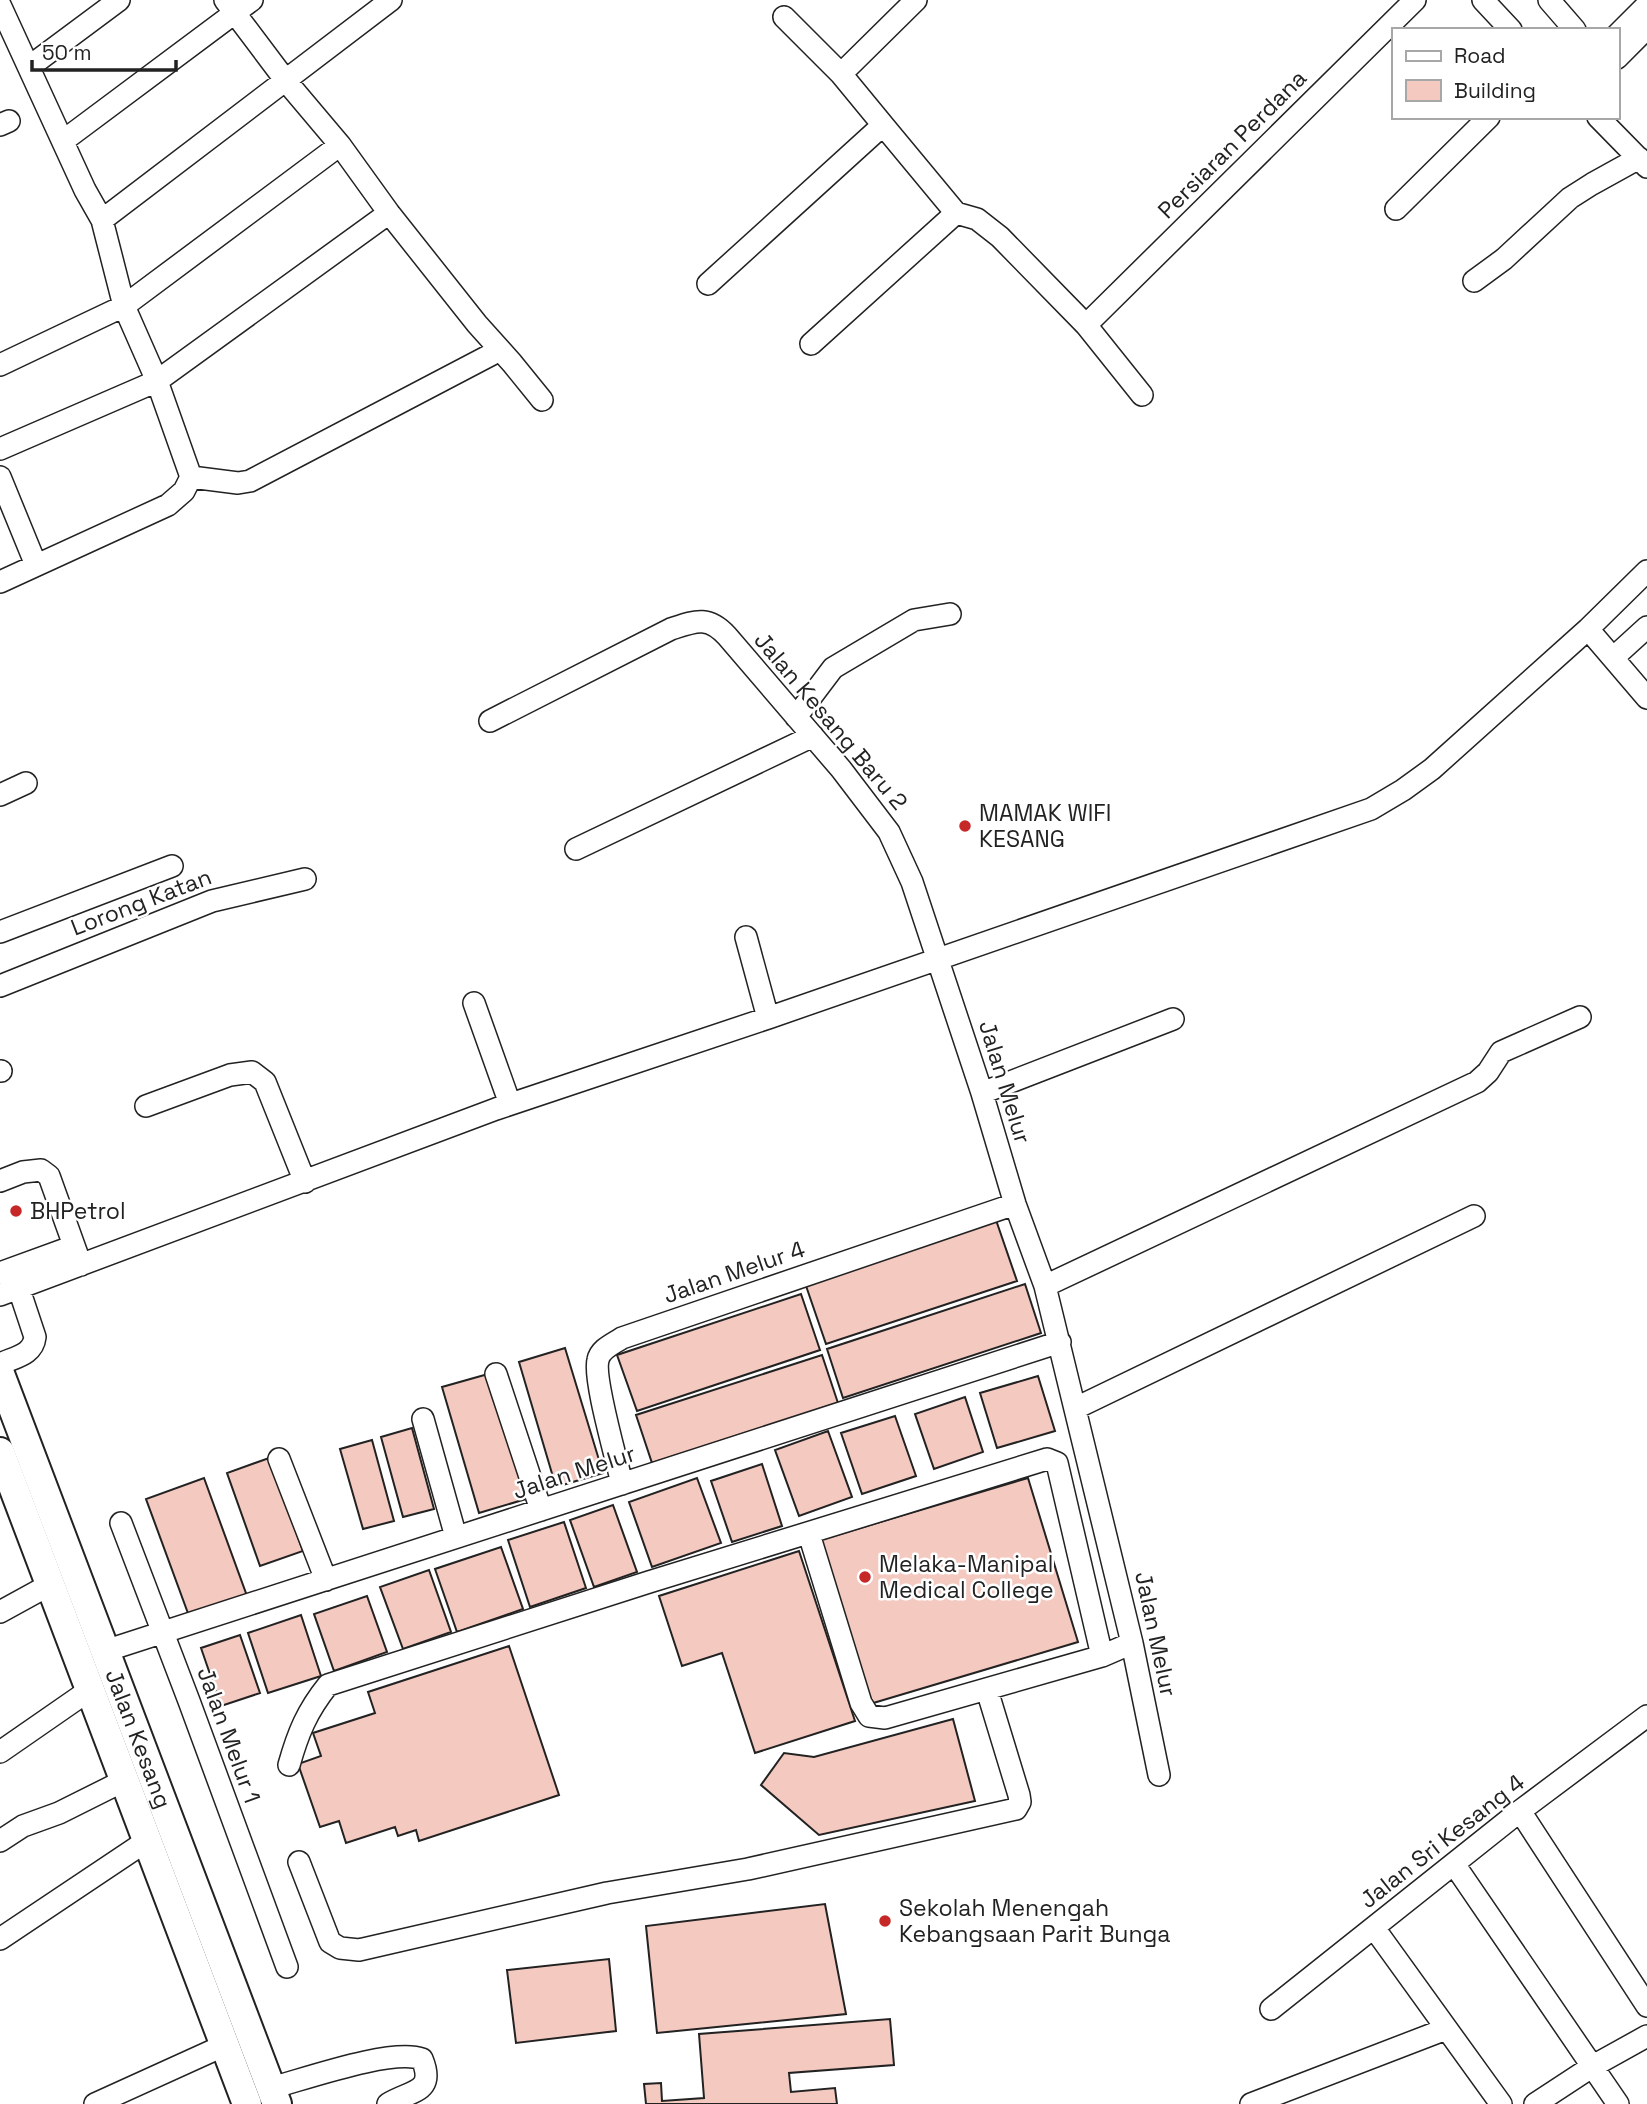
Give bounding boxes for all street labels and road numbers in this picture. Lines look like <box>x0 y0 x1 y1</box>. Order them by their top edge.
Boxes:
street label: Persiaran Perdana <box>1151 63 1313 225</box>
street label: Jalan Kesang Baru 2 <box>748 626 914 816</box>
street label: Lorong Katan <box>66 861 216 943</box>
street label: Jalan Melur <box>972 1017 1038 1147</box>
street label: Jalan Melur 4 <box>659 1234 809 1310</box>
street label: Jalan Melur <box>509 1438 639 1506</box>
street label: Jalan Melur <box>1128 1569 1184 1699</box>
street label: Jalan Melur 1 <box>191 1663 267 1807</box>
street label: Jalan Kesang <box>98 1665 178 1812</box>
street label: Jalan Sri Kesang 4 <box>1354 1767 1530 1915</box>

